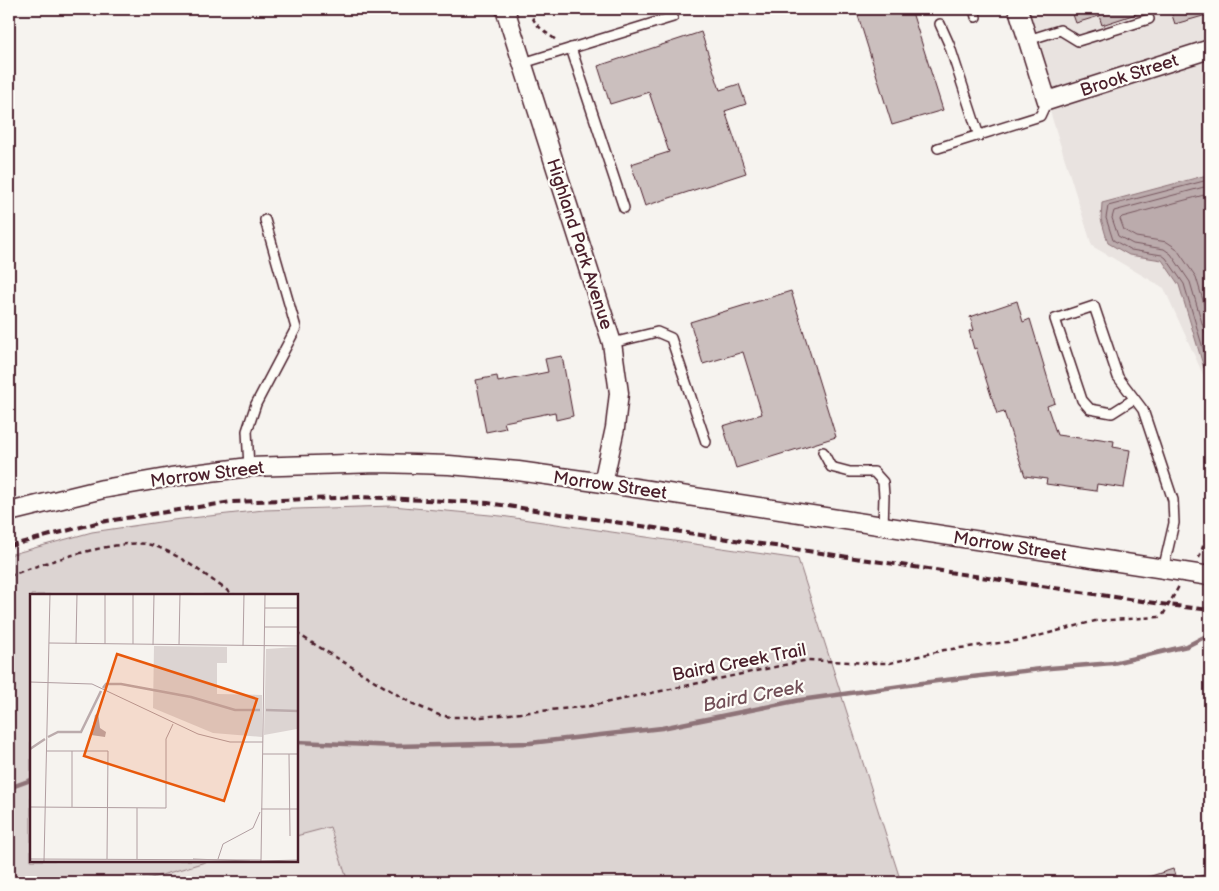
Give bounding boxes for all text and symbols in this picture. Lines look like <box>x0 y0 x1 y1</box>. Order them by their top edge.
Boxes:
street label: Brook Street <box>1078 50 1181 101</box>
street label: Highland Park Avenue <box>542 156 617 333</box>
street label: Morrow Street <box>149 457 266 492</box>
street label: Morrow Street <box>552 467 669 504</box>
street label: Morrow Street <box>952 527 1069 566</box>
inset map <box>30 594 298 861</box>
street label: Baird Creek Trail <box>670 639 808 686</box>
water label: Baird Creek <box>701 675 806 718</box>

